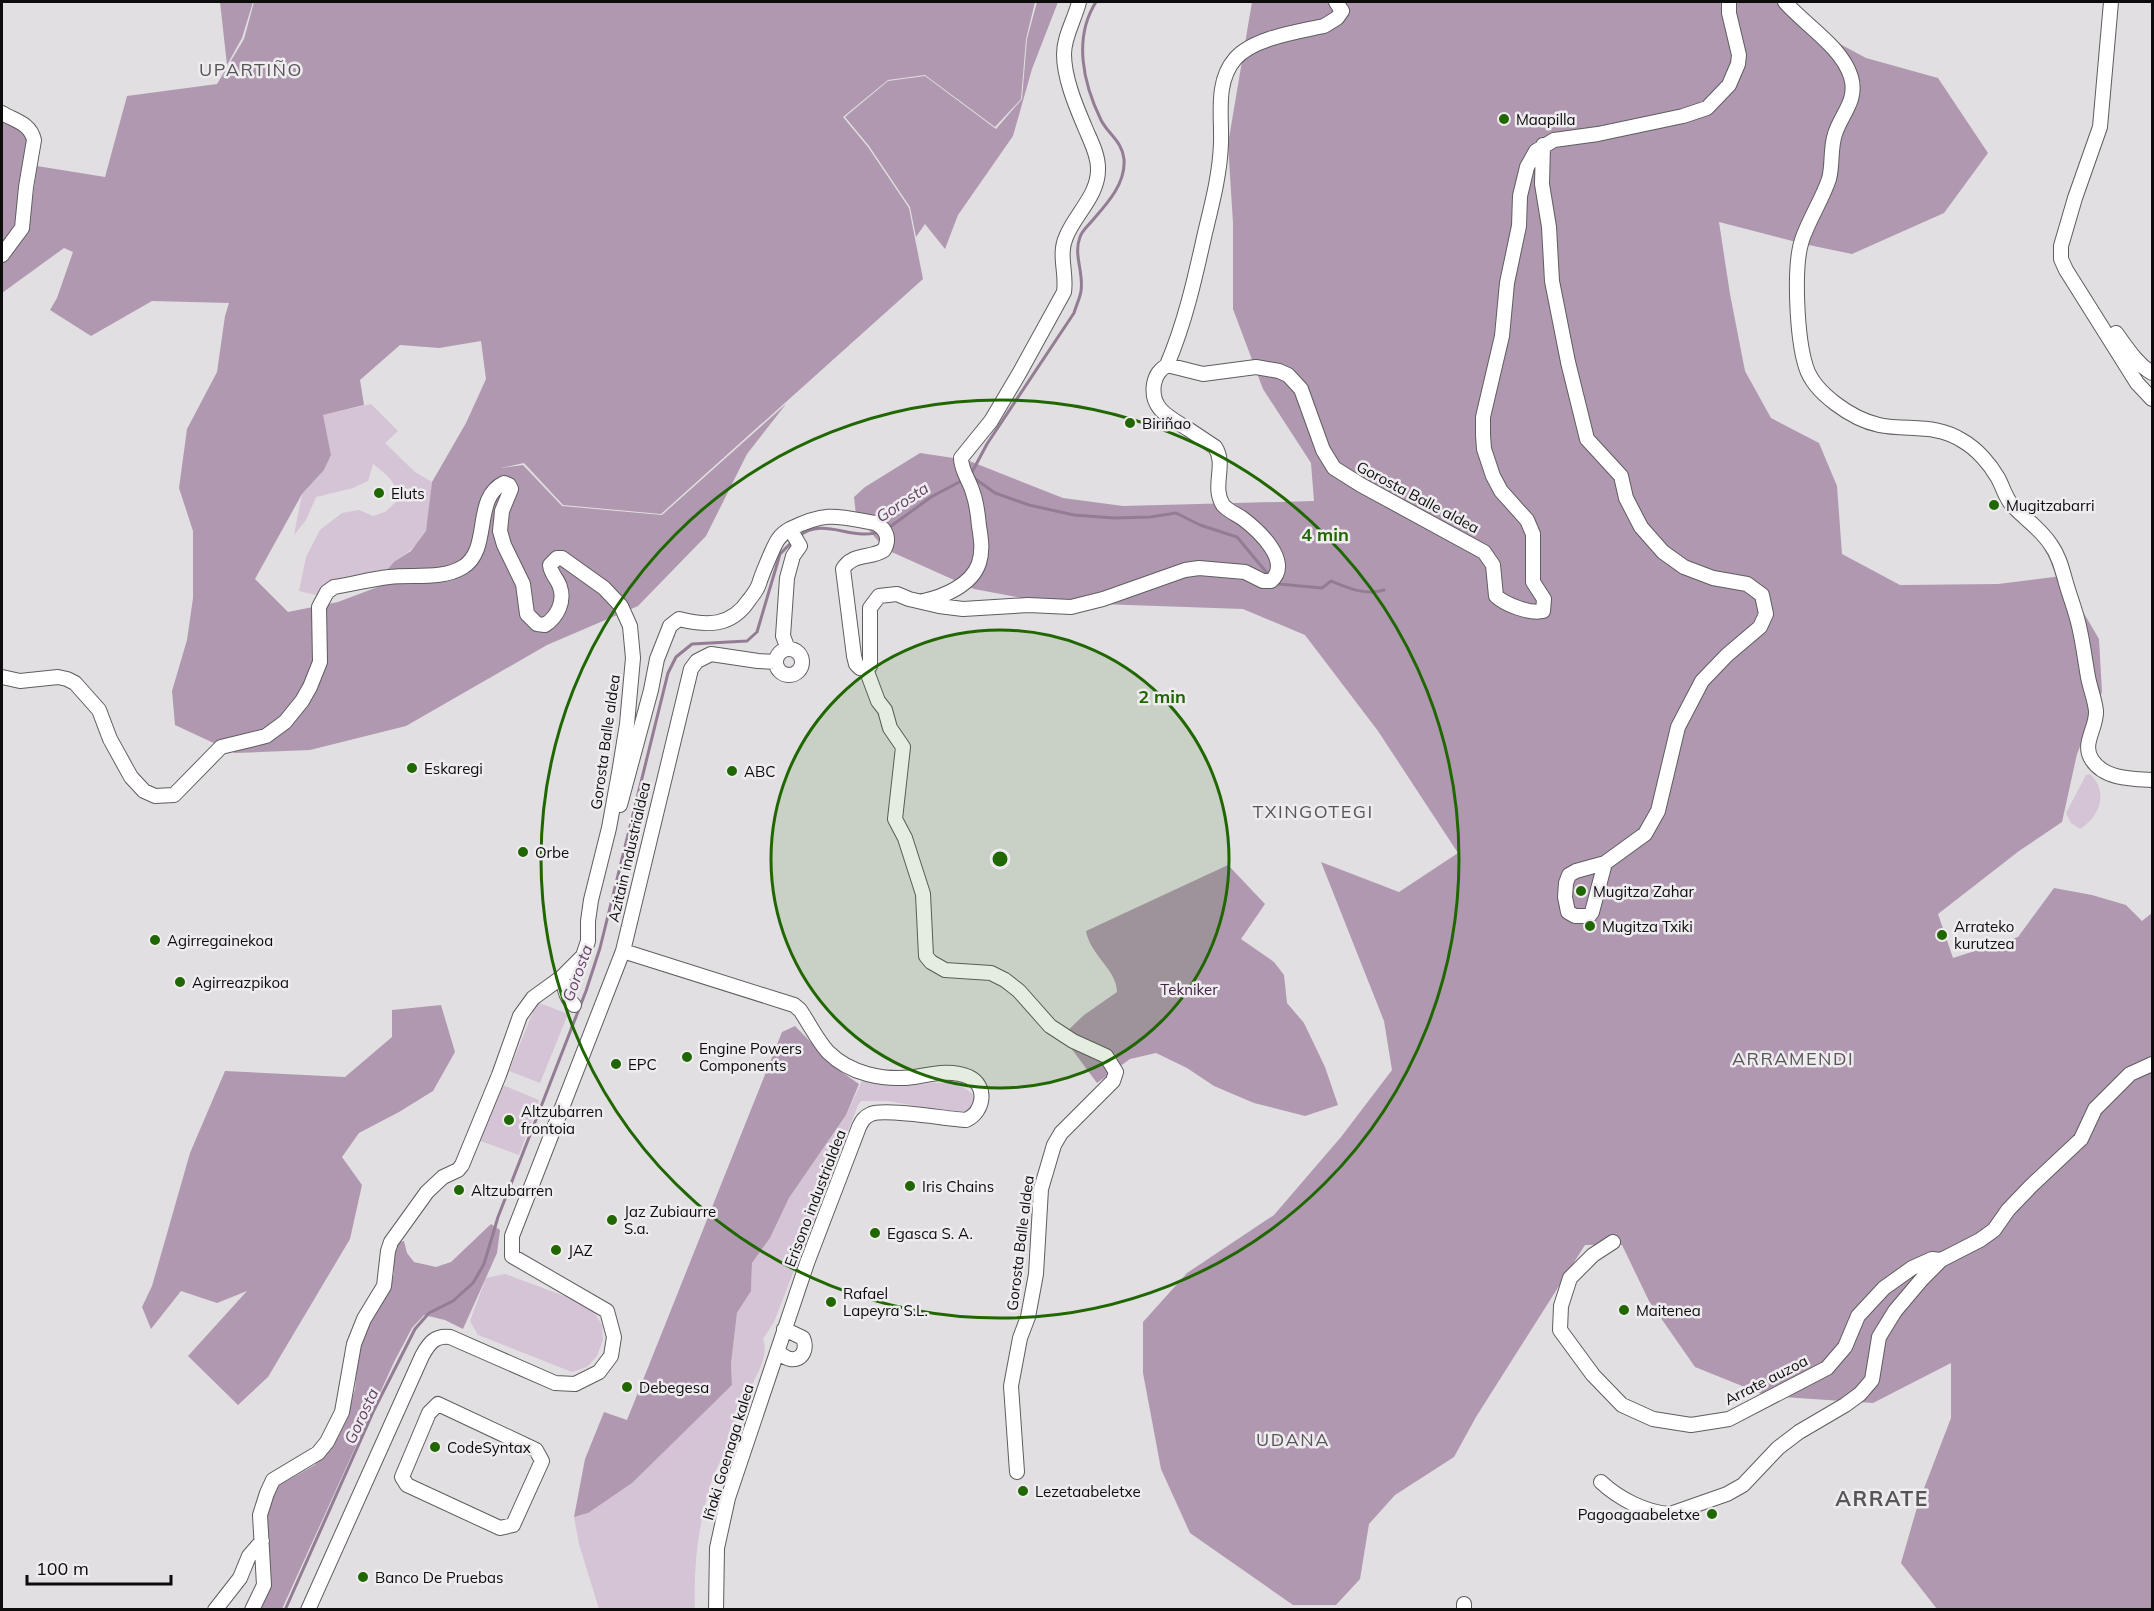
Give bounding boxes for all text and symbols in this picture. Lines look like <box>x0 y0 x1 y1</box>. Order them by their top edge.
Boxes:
district label: UPARTIÑO <box>199 58 303 81</box>
place label: Maapilla <box>1516 110 1576 129</box>
marker: Maapilla <box>1497 112 1511 126</box>
place label: Biriñao <box>1142 414 1191 433</box>
marker: Biriñao <box>1123 416 1137 430</box>
street label: Gorosta Balle aldea <box>1353 457 1483 537</box>
water label: Gorosta <box>872 477 932 526</box>
place label: Eluts <box>391 484 425 503</box>
marker: Eluts <box>372 486 386 500</box>
place label: Mugitzabarri <box>2006 496 2095 515</box>
marker: Mugitzabarri <box>1987 498 2001 512</box>
text: 4 min <box>1301 523 1349 546</box>
street label: Gorosta Balle aldea <box>586 673 624 811</box>
text: 2 min <box>1138 685 1186 708</box>
place label: Eskaregi <box>424 759 483 778</box>
marker: Eskaregi <box>405 761 419 775</box>
place label: ABC <box>744 762 776 781</box>
marker: ABC <box>725 764 739 778</box>
street label: Azitain industrialdea <box>604 780 654 924</box>
district label: TXINGOTEGI <box>1252 800 1374 823</box>
place label: Orbe <box>535 843 569 862</box>
marker: Orbe <box>516 845 530 859</box>
centre of rings <box>990 849 1010 869</box>
place label: Mugitza Zahar <box>1593 882 1695 901</box>
marker: Mugitza Zahar <box>1574 884 1588 898</box>
place label: Mugitza Txiki <box>1602 917 1693 936</box>
place label: Arrateko kurutzea <box>1954 917 2015 953</box>
marker: Mugitza Txiki <box>1583 919 1597 933</box>
marker: Arrateko kurutzea <box>1935 928 1949 942</box>
place label: Agirregainekoa <box>167 931 273 950</box>
marker: Agirregainekoa <box>148 933 162 947</box>
water label: Gorosta <box>558 942 597 1004</box>
place label: Agirreazpikoa <box>192 973 289 992</box>
marker: Agirreazpikoa <box>173 975 187 989</box>
park label: Tekniker <box>1160 980 1218 999</box>
place label: Engine Powers Components <box>699 1039 802 1075</box>
district label: ARRAMENDI <box>1732 1047 1854 1070</box>
marker: Engine Powers Components <box>680 1050 694 1064</box>
place label: EPC <box>628 1055 657 1074</box>
marker: EPC <box>609 1057 623 1071</box>
place label: Altzubarren frontoia <box>521 1102 603 1138</box>
marker: Altzubarren frontoia <box>502 1113 516 1127</box>
street label: Erisono industrialdea <box>780 1127 850 1269</box>
street label: Gorosta Balle aldea <box>1002 1174 1038 1312</box>
place label: Iris Chains <box>922 1177 994 1196</box>
marker: Iris Chains <box>903 1179 917 1193</box>
place label: Altzubarren <box>471 1181 553 1200</box>
marker: Altzubarren <box>452 1183 466 1197</box>
place label: Jaz Zubiaurre S.a. <box>624 1202 716 1238</box>
marker: Jaz Zubiaurre S.a. <box>605 1213 619 1227</box>
place label: Egasca S. A. <box>887 1224 973 1243</box>
marker: Egasca S. A. <box>868 1226 882 1240</box>
place label: JAZ <box>568 1241 593 1260</box>
marker: JAZ <box>549 1243 563 1257</box>
place label: Rafael Lapeyra S.L. <box>843 1284 928 1320</box>
marker: Rafael Lapeyra S.L. <box>824 1295 838 1309</box>
place label: Maitenea <box>1636 1301 1701 1320</box>
marker: Maitenea <box>1617 1303 1631 1317</box>
street label: Arrate auzoa <box>1721 1351 1811 1409</box>
place label: Debegesa <box>639 1378 709 1397</box>
marker: Debegesa <box>620 1380 634 1394</box>
street label: Iñaki Goenaga kalea <box>698 1381 758 1523</box>
water label: Gorosta <box>340 1385 383 1447</box>
district label: UDANA <box>1256 1428 1330 1451</box>
place label: CodeSyntax <box>447 1438 531 1457</box>
marker: CodeSyntax <box>428 1440 442 1454</box>
place label: Lezetaabeletxe <box>1035 1482 1141 1501</box>
marker: Lezetaabeletxe <box>1016 1484 1030 1498</box>
district label: ARRATE <box>1835 1485 1929 1511</box>
place label: Pagoagaabeletxe <box>1578 1505 1700 1524</box>
marker: Pagoagaabeletxe <box>1705 1507 1719 1521</box>
scale bar <box>27 1548 171 1586</box>
text: 100 m <box>36 1557 89 1580</box>
place label: Banco De Pruebas <box>375 1568 503 1587</box>
marker: Banco De Pruebas <box>356 1570 370 1584</box>

